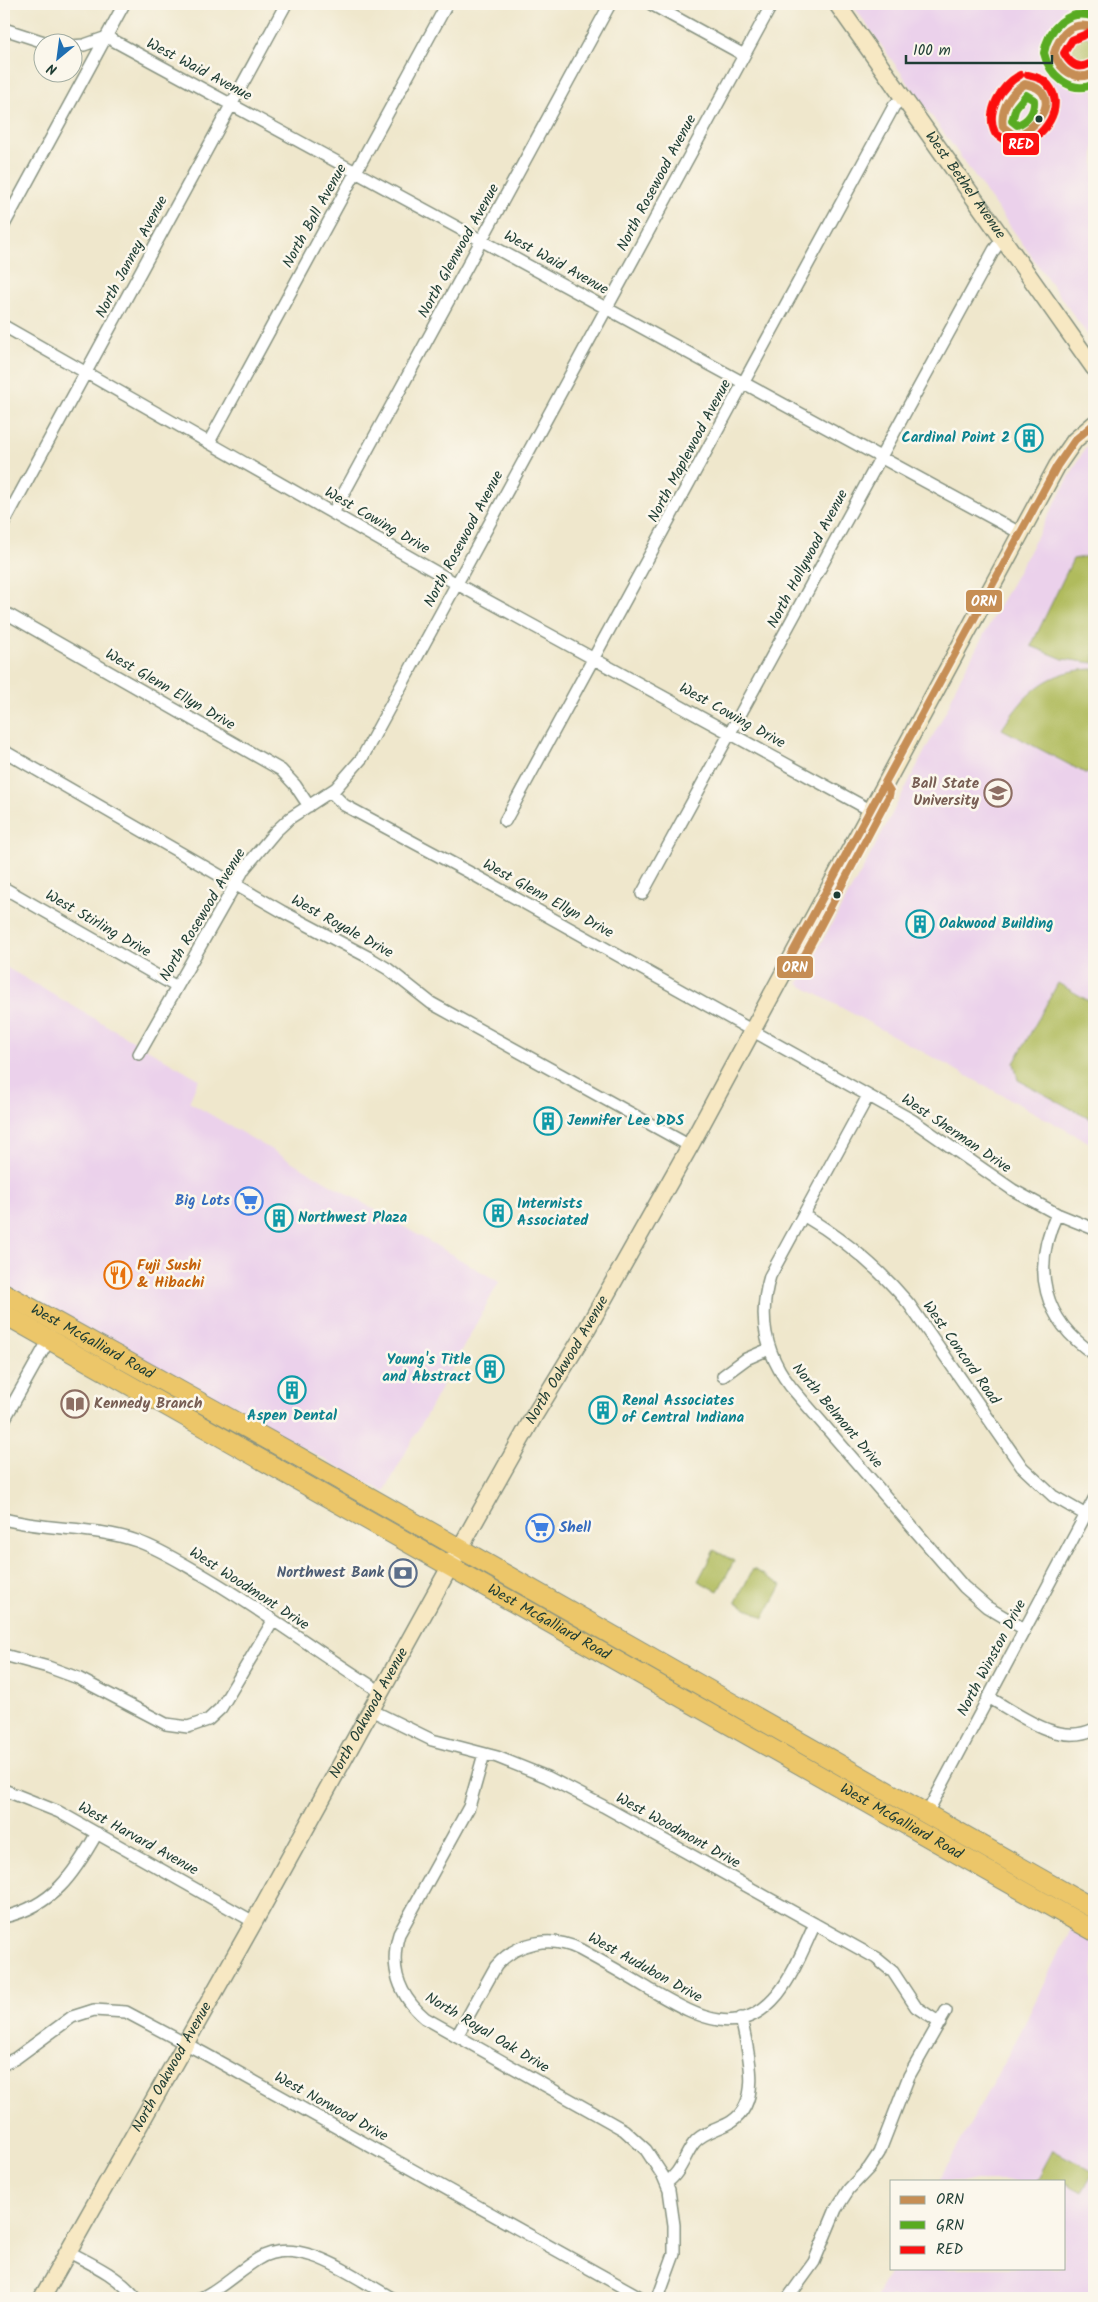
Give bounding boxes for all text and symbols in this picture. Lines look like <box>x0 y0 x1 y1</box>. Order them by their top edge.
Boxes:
north arrow <box>32 32 82 82</box>
street label: West Waid Avenue <box>142 32 256 108</box>
scale bar <box>906 32 1052 64</box>
text: 100 m <box>913 39 951 63</box>
text: N <box>43 57 61 80</box>
street label: North Rosewood Avenue <box>611 110 703 256</box>
unlabelled marker <box>1034 114 1044 124</box>
street label: West Bethel Avenue <box>918 126 1012 245</box>
line badge: RED <box>1002 132 1040 156</box>
text: RED <box>1008 134 1034 156</box>
street label: North Ball Avenue <box>276 159 354 273</box>
street label: North Glenwood Avenue <box>412 179 506 323</box>
street label: North Janney Avenue <box>90 191 175 323</box>
street label: West Waid Avenue <box>499 224 613 302</box>
street label: North Maplewood Avenue <box>642 375 738 527</box>
building icon: Cardinal Point 2 <box>1014 423 1044 453</box>
place label: Cardinal Point 2 <box>901 426 1010 450</box>
street label: North Rosewood Avenue <box>418 466 510 612</box>
street label: West Cowing Drive <box>320 481 435 561</box>
street label: North Hollywood Avenue <box>761 485 855 633</box>
line badge: ORN <box>965 589 1003 613</box>
text: ORN <box>971 591 997 613</box>
street label: West Glenn Ellyn Drive <box>100 643 240 737</box>
street label: West Cowing Drive <box>674 677 790 755</box>
place label: Ball State University <box>911 772 980 813</box>
school or university icon: Ball State University <box>983 778 1013 808</box>
street label: North Rosewood Avenue <box>154 844 253 986</box>
street label: West Glenn Ellyn Drive <box>478 853 618 945</box>
street label: West Stirling Drive <box>41 884 156 964</box>
street label: West Royale Drive <box>286 889 398 965</box>
unlabelled marker <box>832 890 842 900</box>
building icon: Oakwood Building <box>905 909 935 939</box>
place label: Oakwood Building <box>939 912 1054 936</box>
line badge: ORN <box>776 955 814 979</box>
text: ORN <box>782 957 808 979</box>
street label: West Sherman Drive <box>896 1088 1016 1180</box>
building icon: Jennifer Lee DDS <box>533 1106 563 1136</box>
place label: Jennifer Lee DDS <box>567 1109 685 1133</box>
supermarket icon: Big Lots <box>234 1186 264 1216</box>
place label: Big Lots <box>175 1189 230 1213</box>
place label: Internists Associated <box>517 1192 589 1233</box>
building icon: Internists Associated <box>483 1198 513 1228</box>
building icon: Northwest Plaza <box>264 1203 294 1233</box>
place label: Northwest Plaza <box>298 1206 408 1230</box>
place label: Fuji Sushi & Hibachi <box>137 1254 205 1295</box>
restaurant icon: Fuji Sushi & Hibachi <box>103 1260 133 1290</box>
street label: North Oakwood Avenue <box>520 1291 615 1429</box>
street label: West Concord Road <box>916 1296 1006 1410</box>
street label: West McGalliard Road <box>26 1298 159 1386</box>
place label: Young's Title and Abstract <box>382 1348 472 1389</box>
building icon: Young's Title and Abstract <box>475 1354 505 1384</box>
street label: North Belmont Drive <box>786 1358 889 1474</box>
building icon: Aspen Dental <box>277 1375 307 1405</box>
library icon: Kennedy Branch <box>60 1389 90 1419</box>
place label: Renal Associates of Central Indiana <box>622 1389 745 1430</box>
place label: Kennedy Branch <box>94 1392 202 1416</box>
building icon: Renal Associates of Central Indiana <box>588 1395 618 1425</box>
place label: Aspen Dental <box>247 1404 337 1428</box>
supermarket icon: Shell <box>525 1513 555 1543</box>
place label: Shell <box>559 1516 591 1540</box>
street label: West Woodmont Drive <box>184 1541 314 1637</box>
bank icon: Northwest Bank <box>388 1558 418 1588</box>
place label: Northwest Bank <box>277 1561 385 1585</box>
street label: West McGalliard Road <box>483 1578 615 1667</box>
street label: North Winston Drive <box>951 1595 1033 1721</box>
street label: North Oakwood Avenue <box>323 1643 415 1783</box>
street label: West McGalliard Road <box>835 1777 968 1867</box>
street label: West Woodmont Drive <box>611 1787 745 1875</box>
street label: West Harvard Avenue <box>73 1796 203 1882</box>
street label: West Audubon Drive <box>583 1927 707 2010</box>
street label: North Royal Oak Drive <box>420 1986 554 2080</box>
street label: North Oakwood Avenue <box>126 1997 219 2137</box>
street label: West Norwood Drive <box>270 2066 393 2148</box>
legend <box>890 2180 1066 2270</box>
text: ORN <box>936 2188 964 2212</box>
text: GRN <box>936 2214 964 2238</box>
text: RED <box>936 2238 964 2262</box>

